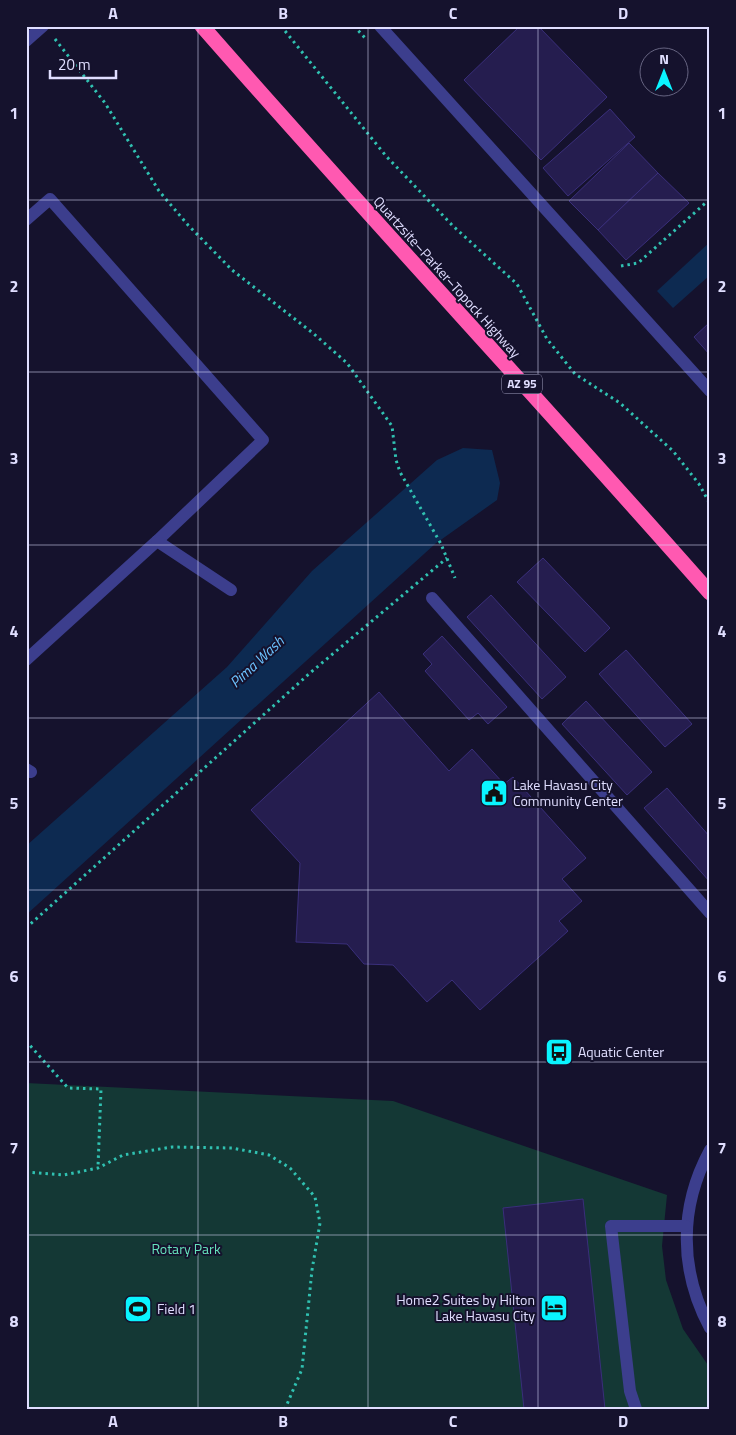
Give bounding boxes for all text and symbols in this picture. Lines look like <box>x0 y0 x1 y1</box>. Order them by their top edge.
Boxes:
text: A <box>108 1 118 25</box>
text: B <box>278 1 288 25</box>
text: C <box>449 1 458 25</box>
text: D <box>618 1 628 25</box>
scale bar <box>50 48 116 80</box>
north arrow <box>638 48 688 98</box>
text: N <box>659 48 669 69</box>
text: 20 m <box>58 53 91 76</box>
text: 1 <box>10 101 18 125</box>
text: 1 <box>718 101 726 125</box>
street label: Quartzsite–Parker–Topock Highway <box>369 191 526 363</box>
text: 2 <box>10 274 18 298</box>
text: 2 <box>718 274 726 298</box>
road number: AZ 95 <box>502 374 542 394</box>
text: 3 <box>10 446 18 470</box>
text: 3 <box>718 446 726 470</box>
text: 4 <box>10 619 19 643</box>
text: 4 <box>718 619 727 643</box>
water label: Pima Wash <box>224 630 289 693</box>
place label: Lake Havasu City Community Center <box>513 774 623 811</box>
public building icon: Lake Havasu City Community Center <box>479 778 509 808</box>
text: 5 <box>10 791 19 815</box>
text: 5 <box>718 791 727 815</box>
text: 6 <box>10 964 19 988</box>
text: 6 <box>718 964 727 988</box>
bus stop icon: Aquatic Center <box>544 1037 574 1067</box>
place label: Aquatic Center <box>578 1041 664 1062</box>
text: 7 <box>10 1136 18 1160</box>
text: 7 <box>718 1136 726 1160</box>
park label: Rotary Park <box>151 1238 221 1259</box>
place label: Home2 Suites by Hilton Lake Havasu City <box>396 1289 535 1326</box>
hotel icon: Home2 Suites by Hilton Lake Havasu City <box>539 1293 569 1323</box>
sports icon: Field 1 <box>123 1294 153 1324</box>
place label: Field 1 <box>157 1298 196 1319</box>
text: 8 <box>10 1309 19 1333</box>
text: 8 <box>718 1309 727 1333</box>
text: A <box>108 1409 118 1433</box>
text: B <box>278 1409 288 1433</box>
text: C <box>449 1409 458 1433</box>
text: D <box>618 1409 628 1433</box>

